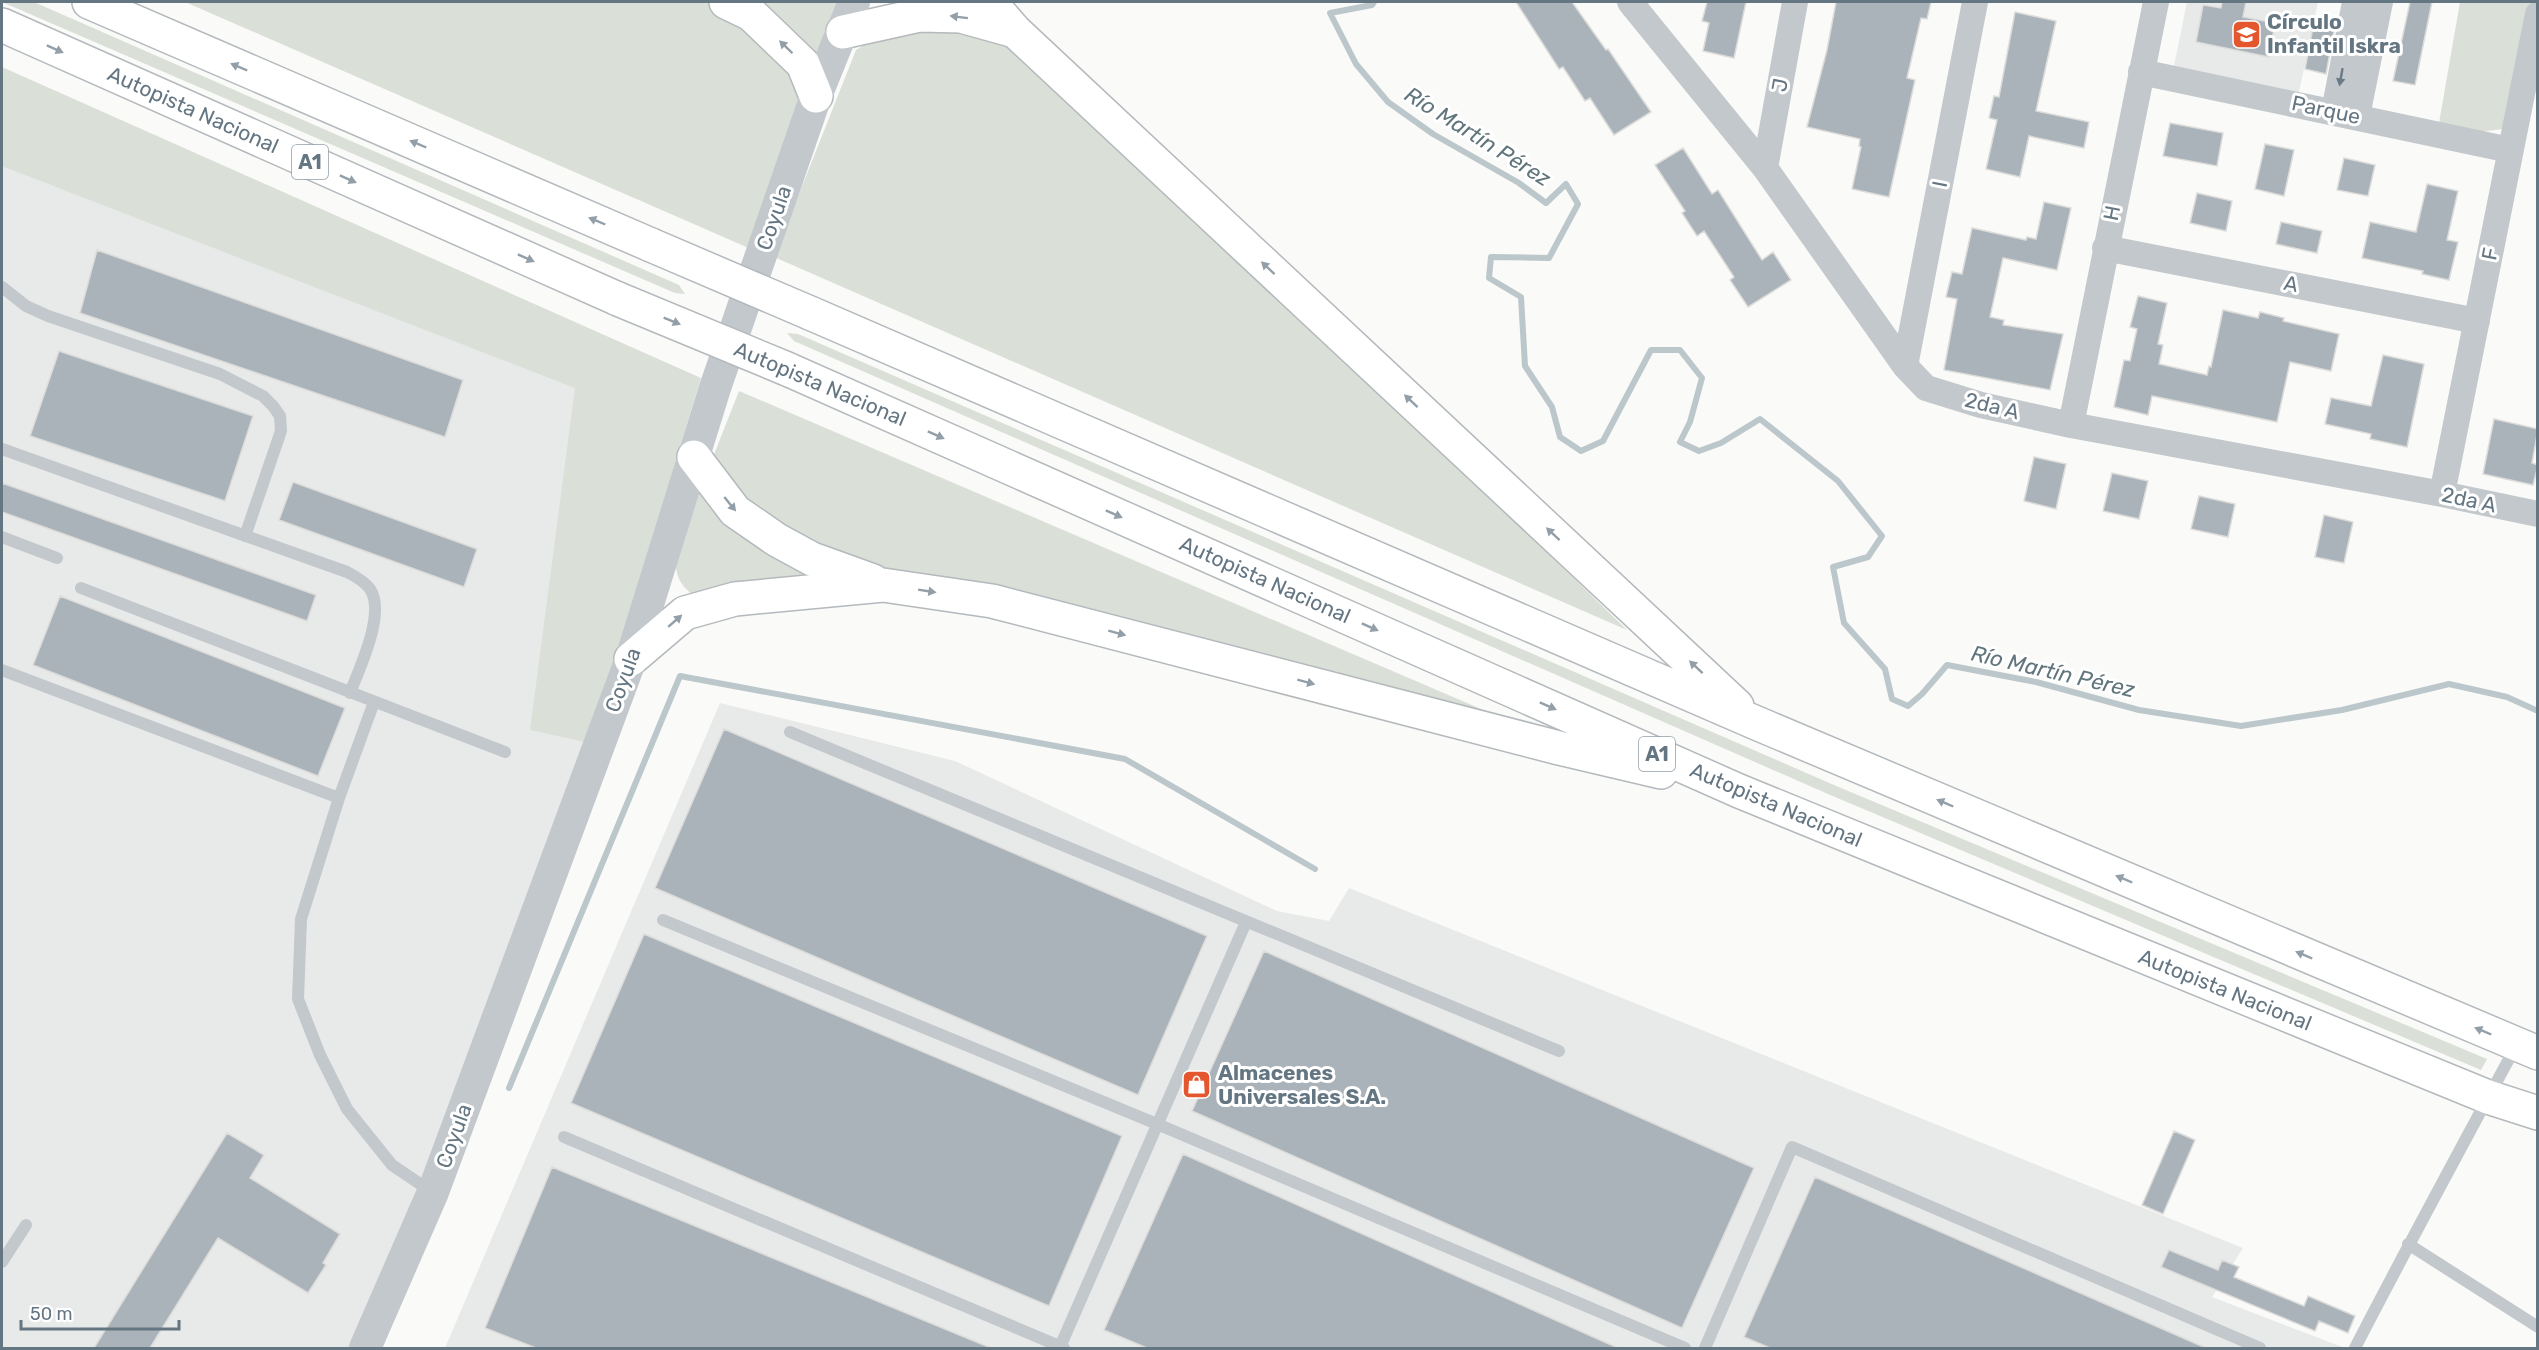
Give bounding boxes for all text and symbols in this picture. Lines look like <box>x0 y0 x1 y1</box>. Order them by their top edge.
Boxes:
place label: Círculo Infantil Iskra <box>2267 9 2401 58</box>
one-way arrow <box>949 13 968 22</box>
school or university icon: Círculo Infantil Iskra <box>2230 18 2262 50</box>
one-way arrow <box>778 40 793 54</box>
one-way arrow <box>46 44 64 54</box>
street label: Autopista Nacional <box>104 61 283 158</box>
one-way arrow <box>231 62 248 71</box>
one-way arrow <box>2336 68 2345 87</box>
street label: J <box>1766 76 1793 94</box>
water label: Río Martín Pérez <box>1400 81 1556 192</box>
street label: Parque <box>2289 90 2363 129</box>
one-way arrow <box>409 139 427 149</box>
road number: A1 <box>292 145 328 179</box>
one-way arrow <box>340 174 358 184</box>
street label: I <box>1927 179 1952 189</box>
street label: Coyula <box>751 182 796 253</box>
street label: H <box>2098 203 2125 223</box>
one-way arrow <box>589 217 606 226</box>
street label: F <box>2476 245 2503 262</box>
one-way arrow <box>518 254 535 263</box>
one-way arrow <box>1261 261 1276 275</box>
street label: A <box>2282 270 2300 297</box>
one-way arrow <box>663 317 681 326</box>
street label: Autopista Nacional <box>730 336 910 431</box>
street label: 2da A <box>1962 387 2022 424</box>
one-way arrow <box>1403 394 1418 408</box>
one-way arrow <box>928 430 946 440</box>
street label: 2da A <box>2440 482 2499 517</box>
one-way arrow <box>724 496 737 512</box>
one-way arrow <box>1106 509 1124 519</box>
one-way arrow <box>1546 527 1561 541</box>
street label: Autopista Nacional <box>1176 531 1355 628</box>
one-way arrow <box>918 587 937 596</box>
one-way arrow <box>667 615 682 628</box>
one-way arrow <box>1361 622 1379 632</box>
one-way arrow <box>1108 629 1127 639</box>
water label: Río Martín Pérez <box>1968 640 2137 703</box>
street label: Coyula <box>599 644 646 715</box>
one-way arrow <box>1688 660 1703 674</box>
one-way arrow <box>1297 678 1315 688</box>
one-way arrow <box>1539 701 1557 711</box>
road number: A1 <box>1639 737 1675 771</box>
street label: Autopista Nacional <box>1686 757 1866 852</box>
one-way arrow <box>1935 798 1953 808</box>
one-way arrow <box>2115 874 2133 884</box>
street label: Autopista Nacional <box>2135 943 2315 1036</box>
one-way arrow <box>2294 950 2312 960</box>
one-way arrow <box>2475 1027 2492 1036</box>
place label: Almacenes Universales S.A. <box>1218 1060 1386 1109</box>
shop icon: Almacenes Universales S.A. <box>1181 1069 1213 1101</box>
street label: Coyula <box>430 1100 477 1171</box>
scale bar <box>21 1293 178 1331</box>
text: 50 m <box>30 1303 73 1325</box>

